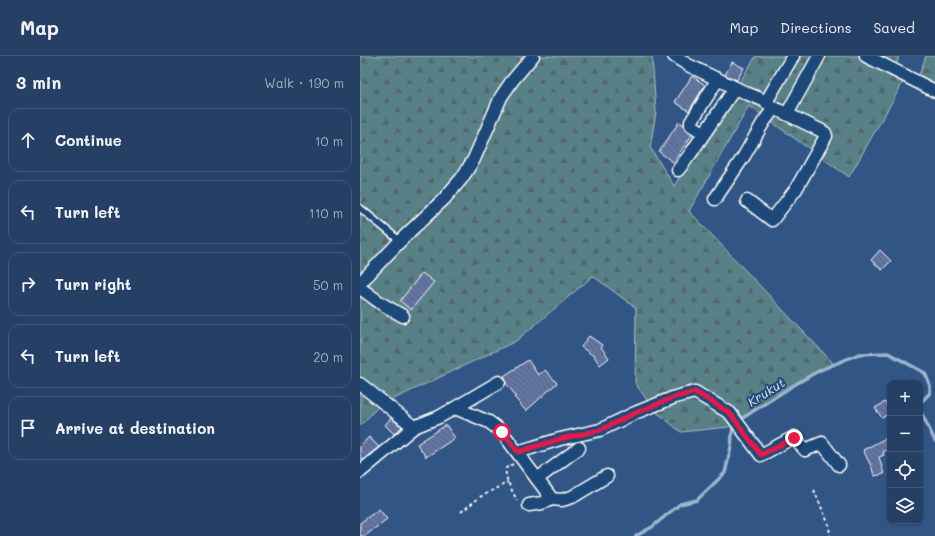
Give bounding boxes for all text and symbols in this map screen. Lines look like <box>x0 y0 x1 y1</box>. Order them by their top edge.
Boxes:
text: Map <box>20 15 59 40</box>
text: Map <box>730 18 758 37</box>
text: Directions <box>780 18 851 37</box>
text: Saved <box>873 18 915 37</box>
text: 3 min <box>16 71 61 93</box>
text: Walk · 190 m <box>264 74 344 91</box>
icon: ahead <box>17 129 39 151</box>
text: Continue <box>55 130 122 150</box>
text: 10 m <box>315 132 343 149</box>
icon: left <box>17 201 39 223</box>
text: Turn left <box>55 202 120 222</box>
text: 110 m <box>309 204 343 221</box>
icon: right <box>17 273 39 295</box>
text: Turn right <box>55 274 132 294</box>
text: 50 m <box>313 276 343 293</box>
icon: left <box>17 345 39 367</box>
text: Turn left <box>55 346 120 366</box>
text: 20 m <box>313 348 343 365</box>
water label: Krukut <box>744 373 788 410</box>
map controls <box>887 380 923 524</box>
button: + <box>887 380 923 416</box>
button: − <box>887 416 923 452</box>
icon: arrive <box>17 417 39 439</box>
text: Arrive at destination <box>55 418 215 438</box>
route start <box>493 423 511 441</box>
route end <box>785 429 803 447</box>
button: locate <box>887 452 923 488</box>
button: layers <box>887 488 923 524</box>

